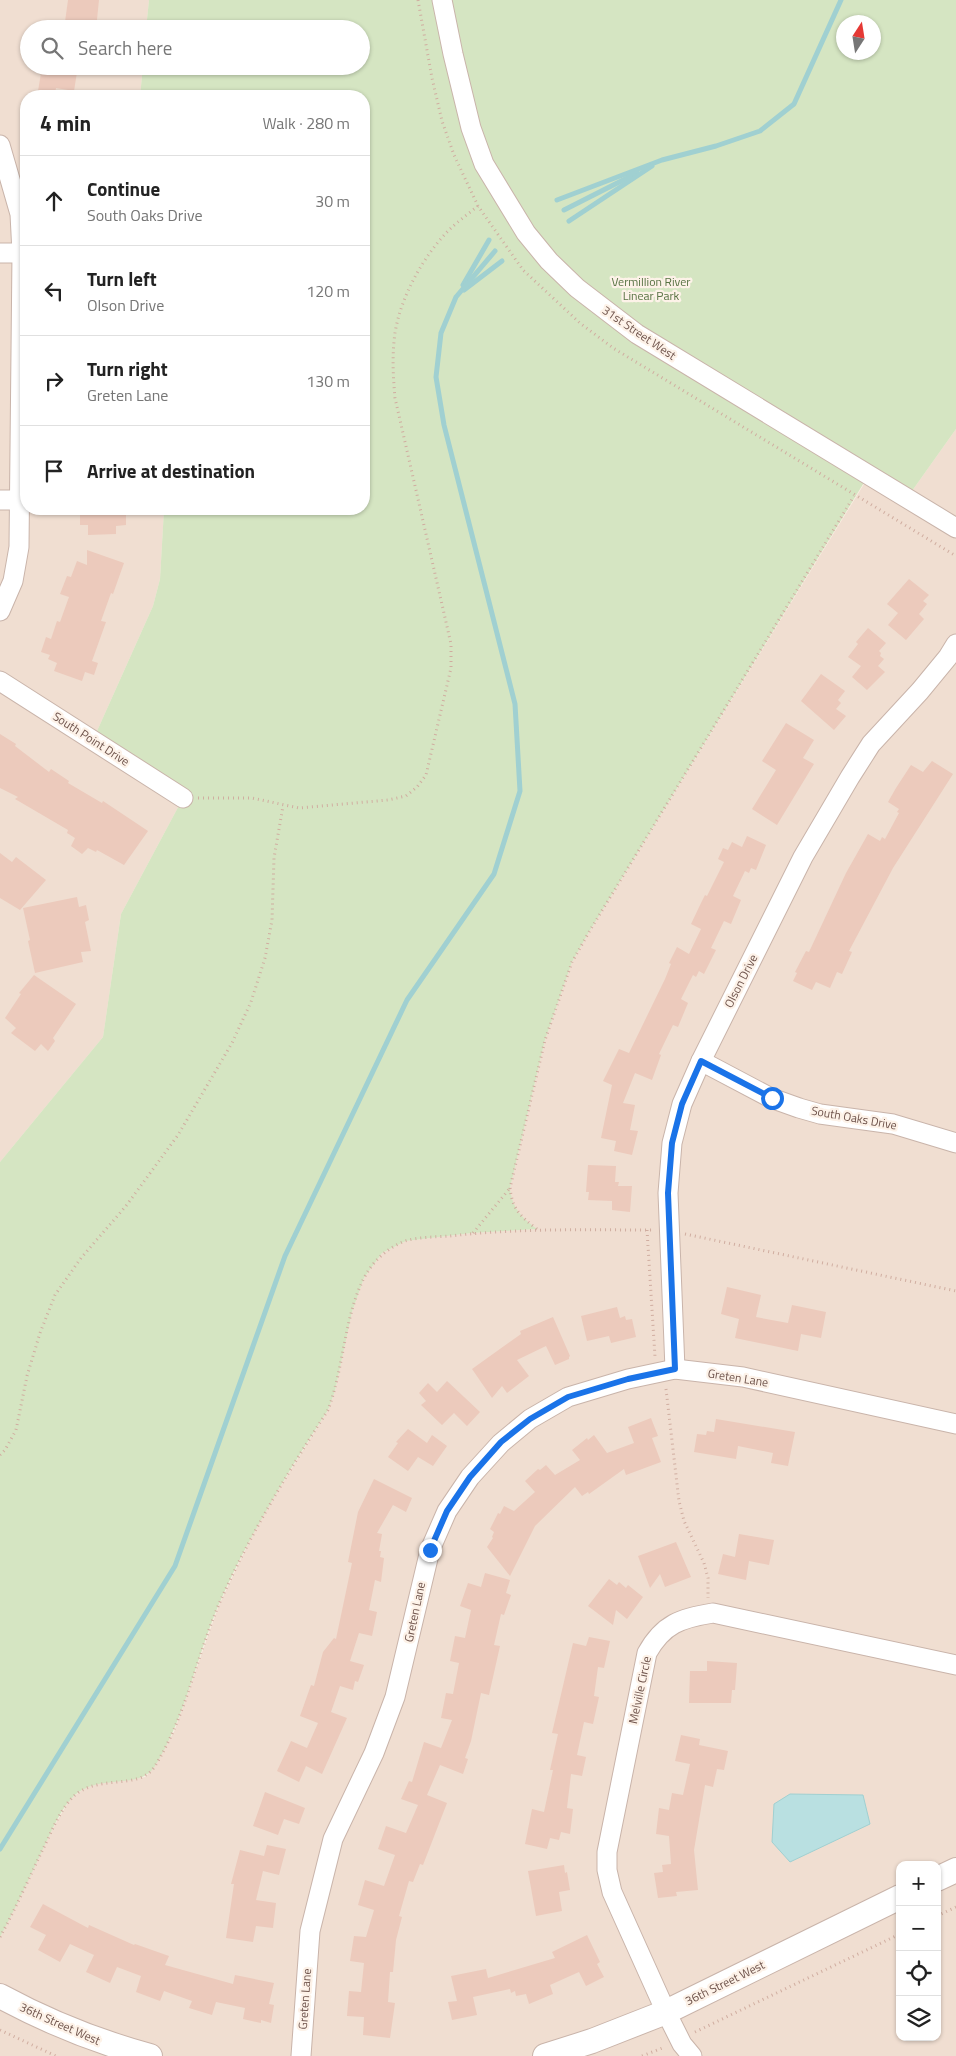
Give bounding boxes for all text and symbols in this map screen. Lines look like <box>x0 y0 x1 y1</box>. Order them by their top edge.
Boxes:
north arrow <box>836 15 881 60</box>
search box <box>20 20 370 75</box>
text: Search here <box>78 33 172 62</box>
icon: search <box>38 34 66 62</box>
text: 4 min <box>40 107 91 139</box>
text: Walk · 280 m <box>262 111 350 135</box>
text: Continue <box>87 174 160 203</box>
icon: ahead <box>40 187 68 215</box>
text: 30 m <box>315 189 350 213</box>
text: South Oaks Drive <box>87 203 203 227</box>
text: Turn left <box>87 264 157 293</box>
park label: Vermillion River Linear Park <box>612 272 690 305</box>
icon: left <box>40 277 68 305</box>
text: 120 m <box>306 279 350 303</box>
text: Olson Drive <box>87 293 164 317</box>
street label: 31st Street West <box>598 301 681 365</box>
text: Turn right <box>87 354 168 383</box>
icon: right <box>40 367 68 395</box>
text: 130 m <box>306 369 350 393</box>
text: Greten Lane <box>87 383 168 407</box>
text: Arrive at destination <box>87 456 255 485</box>
icon: arrive <box>40 457 68 485</box>
street label: South Point Drive <box>49 707 133 771</box>
street label: Olson Drive <box>719 951 762 1011</box>
route start <box>761 1087 784 1110</box>
street label: South Oaks Drive <box>810 1101 898 1134</box>
street label: Greten Lane <box>706 1363 770 1392</box>
route end <box>419 1539 442 1562</box>
street label: Greten Lane <box>399 1580 430 1644</box>
street label: Melville Circle <box>623 1654 656 1725</box>
map controls <box>896 1861 941 2041</box>
button: + <box>896 1861 941 1906</box>
button: − <box>896 1906 941 1951</box>
button: locate <box>896 1951 941 1996</box>
street label: 36th Street West <box>682 1955 769 2010</box>
street label: Greten Lane <box>293 1968 316 2030</box>
button: layers <box>896 1996 941 2041</box>
street label: 36th Street West <box>17 1997 104 2050</box>

